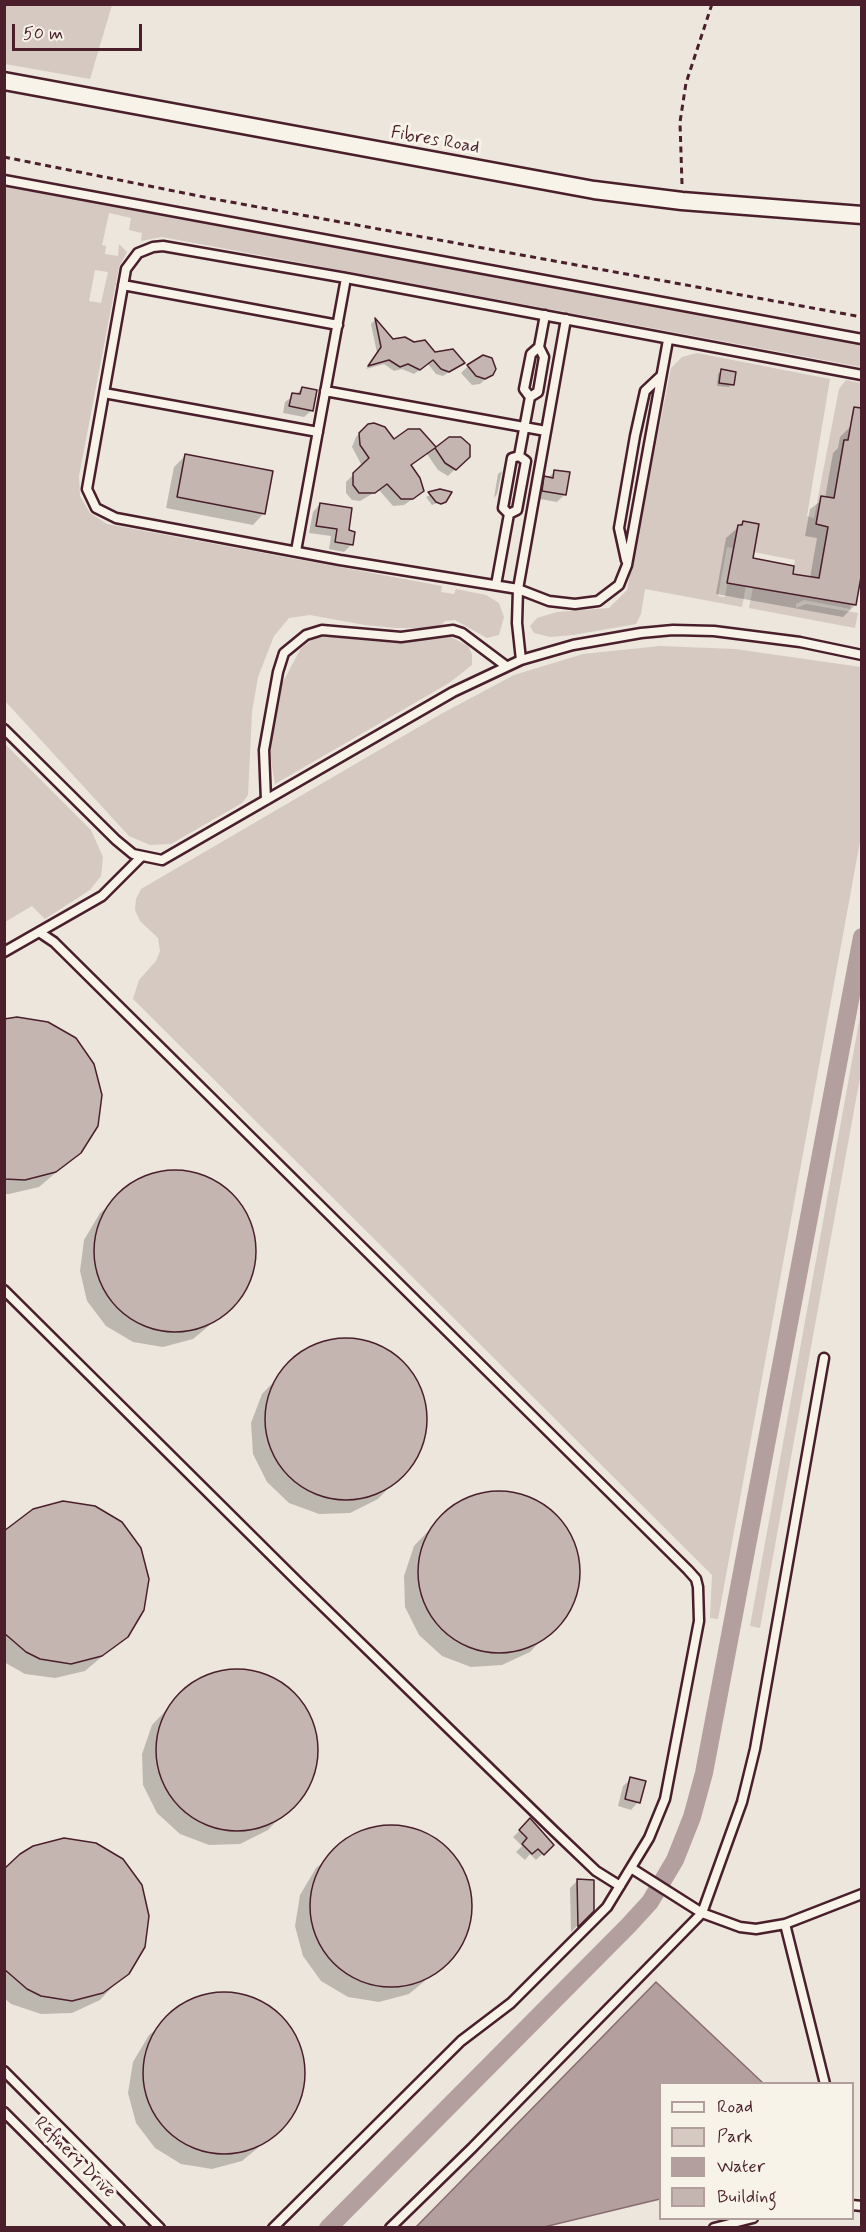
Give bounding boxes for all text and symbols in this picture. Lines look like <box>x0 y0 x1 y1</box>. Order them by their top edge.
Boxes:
scale bar <box>15 12 146 50</box>
text: 50 m <box>23 22 63 46</box>
street label: Fibres Road <box>389 123 481 159</box>
legend <box>659 2082 854 2220</box>
text: Road <box>717 2095 753 2119</box>
street label: Refinery Drive <box>29 2113 119 2203</box>
text: Park <box>717 2125 753 2149</box>
text: Water <box>717 2155 765 2179</box>
text: Building <box>717 2185 777 2209</box>

